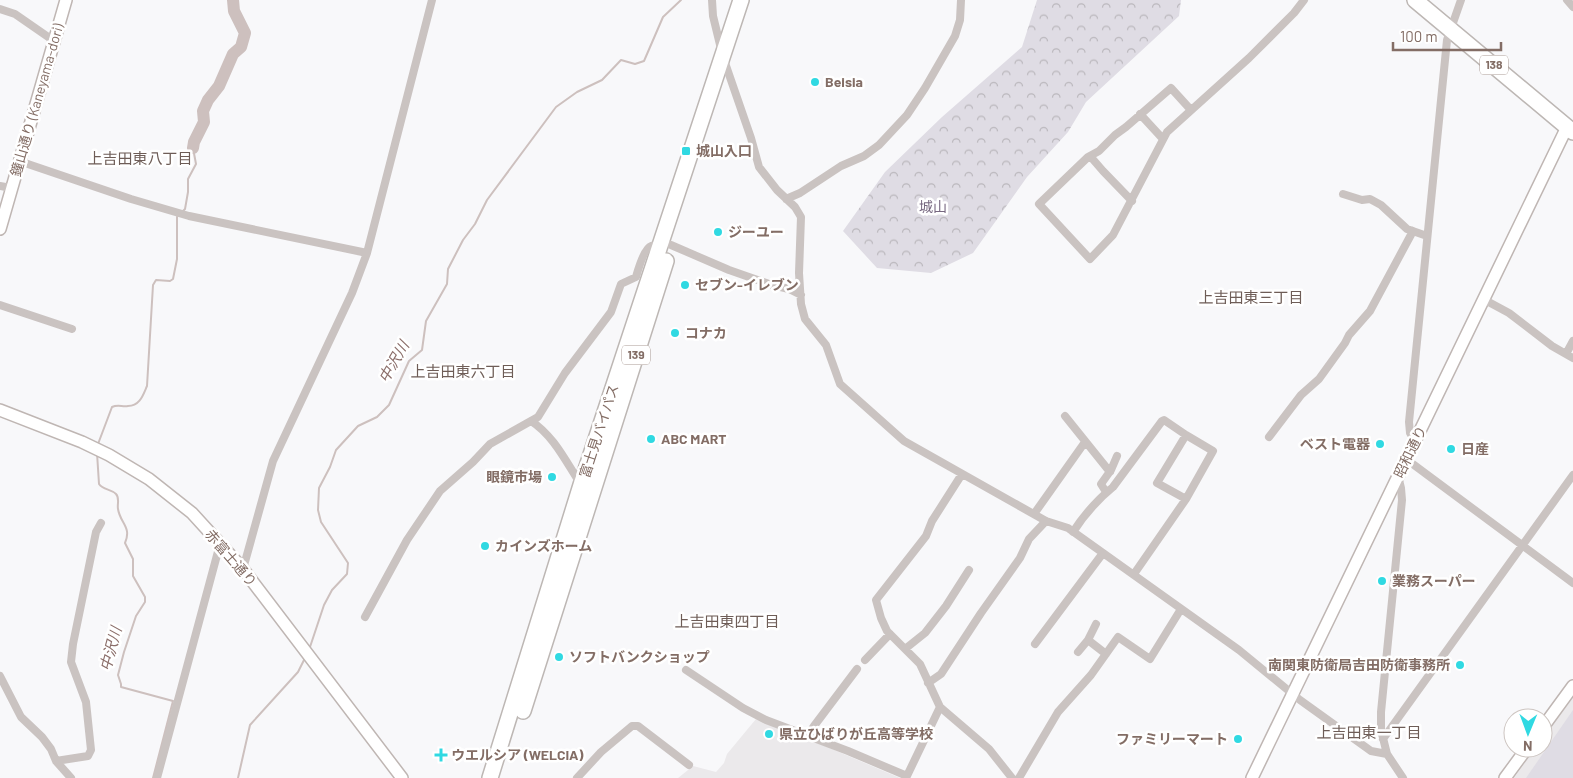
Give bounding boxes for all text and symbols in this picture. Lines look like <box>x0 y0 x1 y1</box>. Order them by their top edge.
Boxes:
scale bar <box>1393 20 1500 52</box>
street label: 鐘山通り (Kaneyama-dori) <box>7 21 67 178</box>
text: 100 m <box>1400 27 1438 45</box>
road number: 138 <box>1480 56 1508 74</box>
place label: Beisia <box>825 73 863 90</box>
marker: Beisia <box>809 76 821 88</box>
place label: 城山入口 <box>696 142 752 159</box>
marker: 城山入口 <box>680 145 692 157</box>
district label: 上吉田東八丁目 <box>87 149 193 167</box>
park label: 城山 <box>919 198 947 215</box>
place label: ジーユー <box>728 223 784 240</box>
marker: ジーユー <box>712 226 724 238</box>
place label: セブン-イレブン <box>695 276 799 293</box>
marker: セブン-イレブン <box>679 279 691 291</box>
district label: 上吉田東三丁目 <box>1198 288 1304 306</box>
place label: コナカ <box>685 324 727 341</box>
marker: コナカ <box>669 327 681 339</box>
water label: 中沢川 <box>374 336 413 385</box>
road number: 139 <box>622 346 650 364</box>
district label: 上吉田東六丁目 <box>410 362 516 380</box>
street label: 富士見バイパス <box>575 382 622 480</box>
street label: 昭和通り <box>1390 423 1429 481</box>
place label: ABC MART <box>661 430 727 447</box>
marker: ABC MART <box>645 433 657 445</box>
place label: ベスト電器 <box>1300 435 1371 452</box>
marker: ベスト電器 <box>1374 438 1386 450</box>
place label: 日産 <box>1461 440 1489 457</box>
marker: 日産 <box>1445 443 1457 455</box>
place label: 眼鏡市場 <box>486 468 542 485</box>
marker: 眼鏡市場 <box>546 471 558 483</box>
street label: 赤富士通り <box>202 526 261 590</box>
place label: カインズホーム <box>495 537 592 554</box>
marker: カインズホーム <box>479 540 491 552</box>
place label: 業務スーパー <box>1392 572 1476 589</box>
marker: 業務スーパー <box>1376 575 1388 587</box>
district label: 上吉田東四丁目 <box>674 612 780 630</box>
water label: 中沢川 <box>96 623 125 673</box>
place label: ソフトバンクショップ <box>569 648 710 665</box>
marker: ソフトバンクショップ <box>553 651 565 663</box>
place label: 南関東防衛局吉田防衛事務所 <box>1268 656 1450 673</box>
marker: 南関東防衛局吉田防衛事務所 <box>1454 659 1466 671</box>
north arrow <box>1503 708 1553 758</box>
district label: 上吉田東一丁目 <box>1316 723 1422 741</box>
place label: 県立ひばりが丘高等学校 <box>779 725 933 742</box>
marker: 県立ひばりが丘高等学校 <box>763 728 775 740</box>
place label: ファミリーマート <box>1116 730 1228 747</box>
marker: ファミリーマート <box>1232 733 1244 745</box>
text: N <box>1523 738 1533 755</box>
place label: ウエルシア (WELCIA) <box>451 746 584 763</box>
marker: ウエルシア (WELCIA) <box>435 749 447 761</box>

